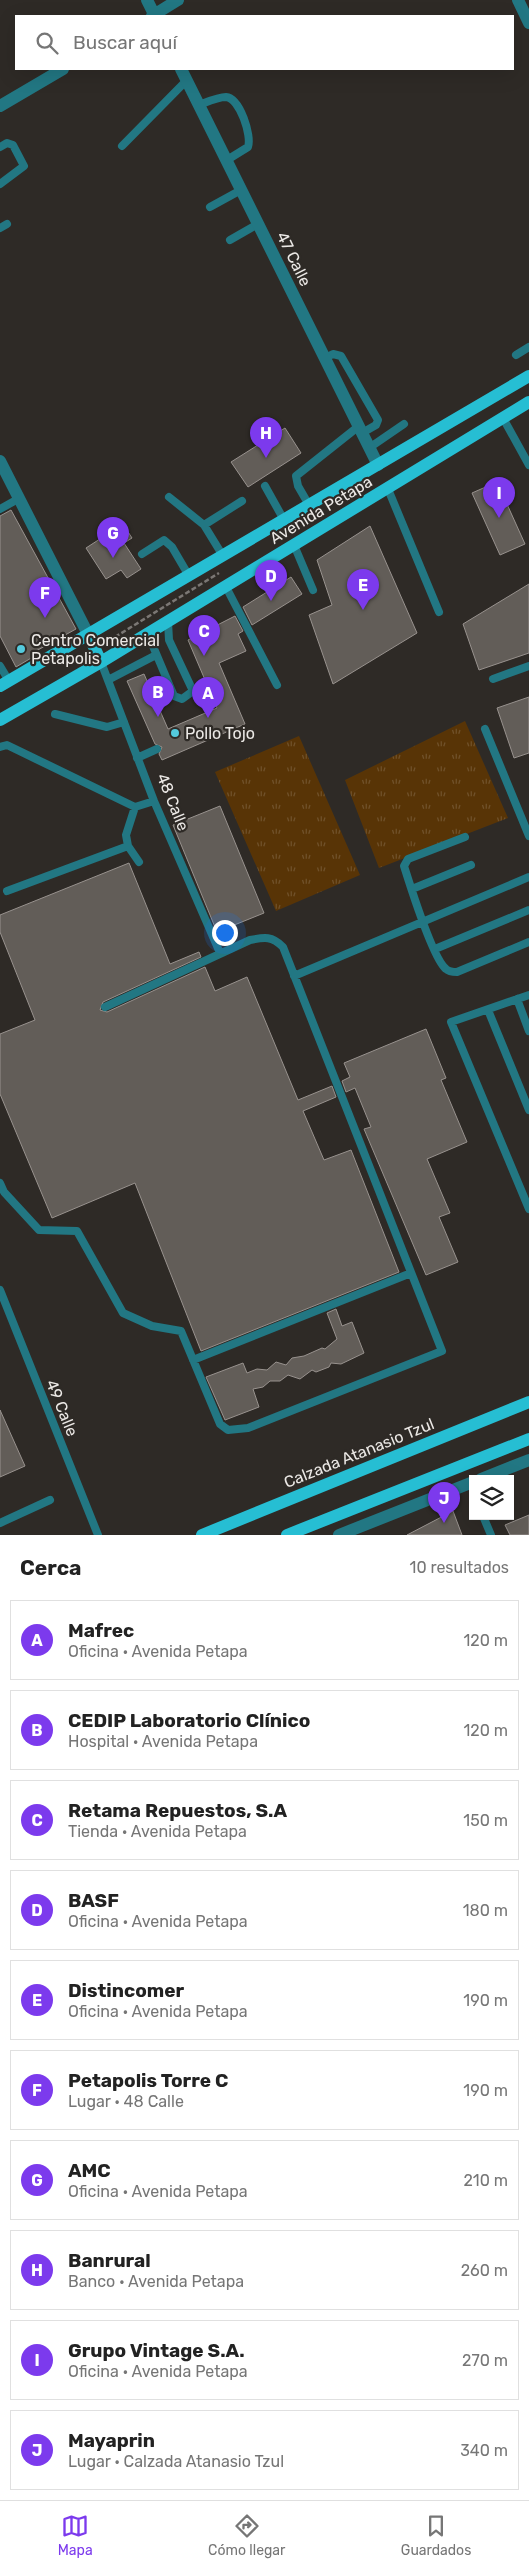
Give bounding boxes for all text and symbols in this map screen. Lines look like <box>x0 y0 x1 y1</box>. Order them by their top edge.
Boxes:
search box <box>15 15 514 70</box>
icon: search <box>33 29 61 57</box>
text: Buscar aquí <box>73 31 177 54</box>
street label: 47 Calle <box>273 229 315 289</box>
pin: H <box>250 417 282 458</box>
street label: Avenida Petapa <box>266 472 376 548</box>
pin: I <box>483 477 515 518</box>
pin: G <box>97 517 129 558</box>
pin: D <box>255 560 287 601</box>
pin: E <box>347 569 379 610</box>
pin: F <box>29 577 61 618</box>
pin: C <box>188 615 220 656</box>
place label: Centro Comercial Petapolis <box>31 631 160 668</box>
marker: Centro Comercial Petapolis <box>15 643 27 655</box>
pin: B <box>142 676 174 717</box>
pin: A <box>192 677 224 718</box>
place label: Pollo Tojo <box>185 724 255 743</box>
marker: Pollo Tojo <box>169 727 181 739</box>
street label: 48 Calle <box>153 771 193 834</box>
your location <box>212 920 238 946</box>
street label: 49 Calle <box>42 1377 82 1439</box>
street label: Calzada Atanasio Tzul <box>281 1414 437 1492</box>
map controls <box>469 1475 514 1520</box>
button: layers <box>469 1475 514 1520</box>
pin: J <box>428 1482 460 1523</box>
text: Cerca <box>20 1555 81 1580</box>
text: 10 resultados <box>410 1558 509 1577</box>
text: Mafrec <box>68 1619 134 1642</box>
text: A <box>31 1631 43 1650</box>
text: 120 m <box>463 1631 508 1650</box>
text: Oficina · Avenida Petapa <box>68 1642 248 1661</box>
text: CEDIP Laboratorio Clínico <box>68 1709 310 1732</box>
text: B <box>31 1721 43 1740</box>
text: 120 m <box>463 1721 508 1740</box>
text: Hospital · Avenida Petapa <box>68 1732 258 1751</box>
text: Retama Repuestos, S.A <box>68 1799 287 1822</box>
text: C <box>31 1811 43 1830</box>
text: 150 m <box>463 1811 508 1830</box>
text: Tienda · Avenida Petapa <box>68 1822 247 1841</box>
text: BASF <box>68 1889 119 1912</box>
text: D <box>31 1901 43 1920</box>
text: 180 m <box>463 1901 508 1920</box>
text: Oficina · Avenida Petapa <box>68 1912 248 1931</box>
text: Distincomer <box>68 1979 184 2002</box>
text: E <box>32 1991 42 2010</box>
text: 190 m <box>463 1991 508 2010</box>
text: Oficina · Avenida Petapa <box>68 2002 248 2021</box>
text: Petapolis Torre C <box>68 2069 228 2092</box>
text: F <box>32 2081 42 2100</box>
text: 190 m <box>463 2081 508 2100</box>
text: Lugar · 48 Calle <box>68 2092 184 2111</box>
text: AMC <box>68 2159 111 2182</box>
text: G <box>31 2171 43 2190</box>
text: 210 m <box>463 2171 508 2190</box>
text: Oficina · Avenida Petapa <box>68 2182 248 2201</box>
text: Banrural <box>68 2249 151 2272</box>
text: H <box>31 2261 43 2280</box>
text: 260 m <box>461 2261 508 2280</box>
text: Banco · Avenida Petapa <box>68 2272 244 2291</box>
text: Grupo Vintage S.A. <box>68 2339 245 2362</box>
text: I <box>34 2351 40 2370</box>
text: 270 m <box>462 2351 508 2370</box>
text: Oficina · Avenida Petapa <box>68 2362 248 2381</box>
text: Mayaprin <box>68 2429 155 2452</box>
text: J <box>32 2441 42 2460</box>
text: 340 m <box>460 2441 508 2460</box>
text: Lugar · Calzada Atanasio Tzul <box>68 2452 284 2471</box>
tab: Mapa <box>58 2512 93 2559</box>
tab: Cómo llegar <box>208 2512 285 2559</box>
tab: Guardados <box>401 2512 471 2559</box>

